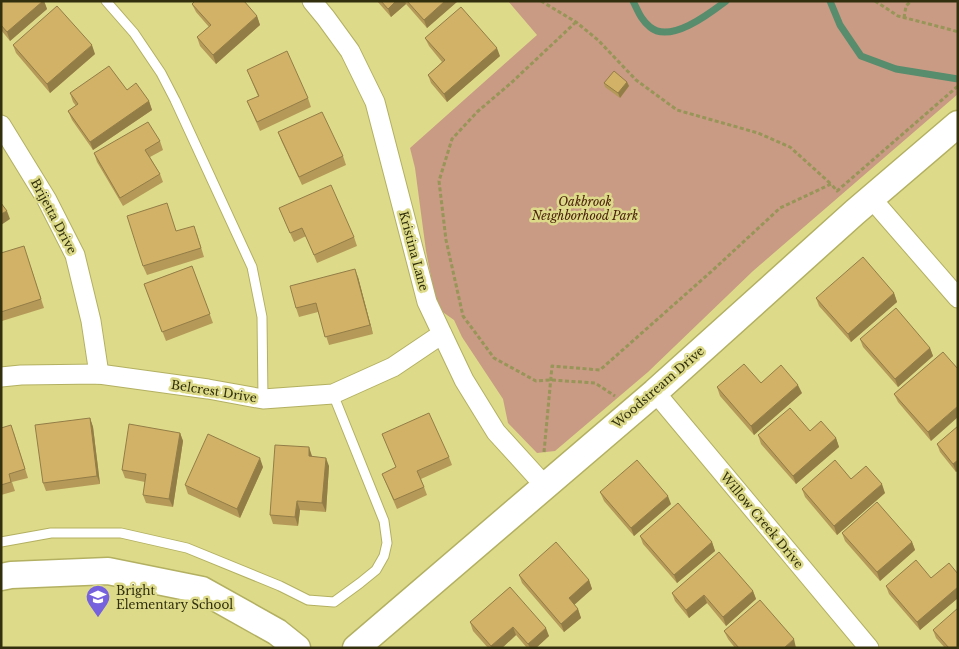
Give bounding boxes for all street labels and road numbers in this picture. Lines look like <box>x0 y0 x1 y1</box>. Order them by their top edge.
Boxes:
street label: Brijetta Drive <box>28 176 80 256</box>
street label: Kristina Lane <box>396 209 432 293</box>
street label: Woodstream Drive <box>608 343 707 432</box>
street label: Belcrest Drive <box>170 377 258 405</box>
street label: Willow Creek Drive <box>717 468 807 571</box>

